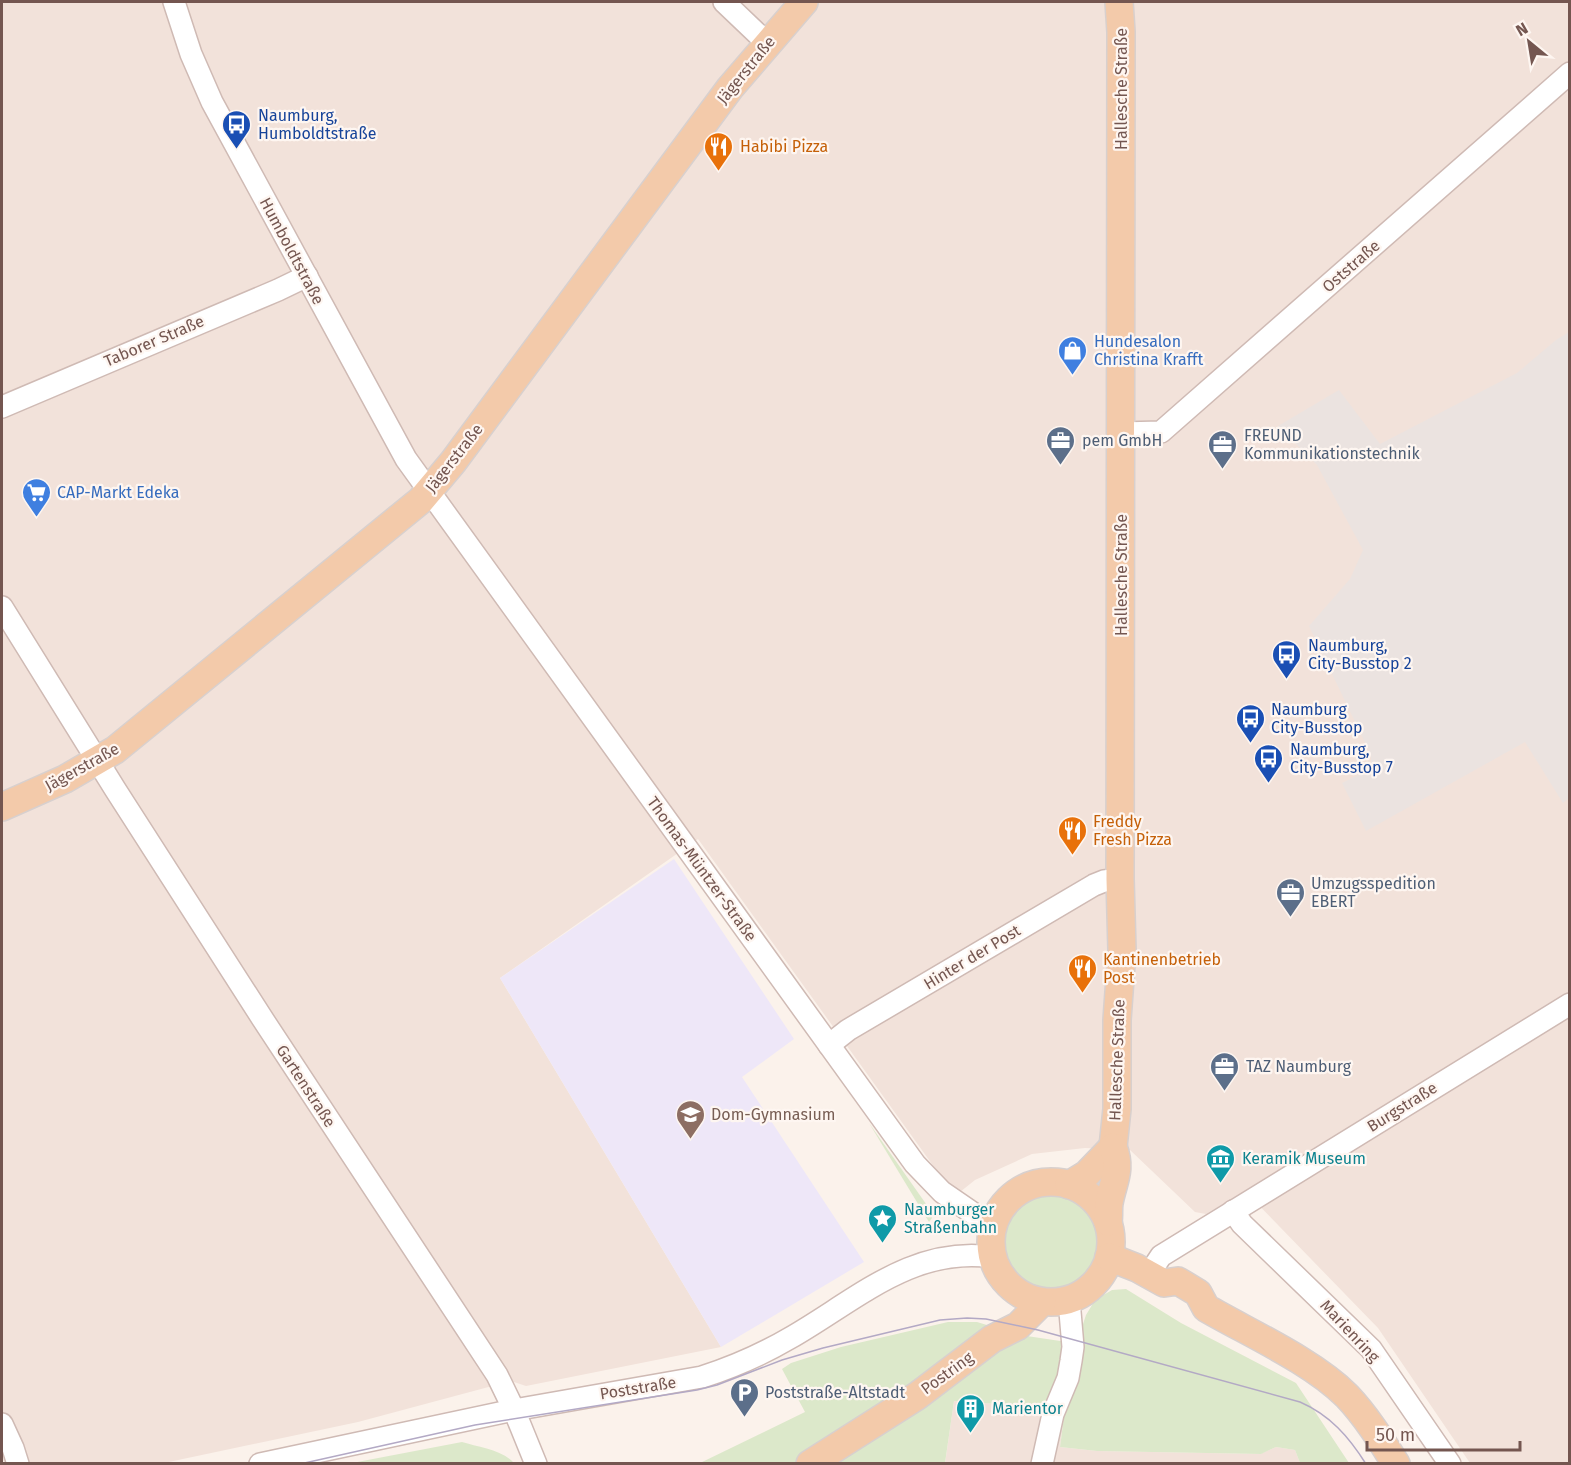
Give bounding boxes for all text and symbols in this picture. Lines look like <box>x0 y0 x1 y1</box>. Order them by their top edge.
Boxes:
north arrow <box>1499 12 1559 72</box>
text: N <box>1512 19 1531 40</box>
street label: Hallesche Straße <box>1112 28 1131 150</box>
street label: Jägerstraße <box>713 32 779 108</box>
place label: Naumburg, Humboldtstraße <box>258 106 376 143</box>
bus stop icon: Naumburg, Humboldtstraße <box>221 108 253 150</box>
restaurant icon: Habibi Pizza <box>703 130 735 172</box>
place label: Habibi Pizza <box>740 137 828 156</box>
street label: Humboldtstraße <box>256 194 328 308</box>
street label: Oststraße <box>1318 236 1384 296</box>
street label: Taborer Straße <box>101 311 207 371</box>
place label: Hundesalon Christina Krafft <box>1094 332 1203 369</box>
shop icon: Hundesalon Christina Krafft <box>1057 334 1089 376</box>
street label: Jägerstraße <box>421 420 487 496</box>
office icon: pem GmbH <box>1045 424 1077 466</box>
place label: FREUND Kommunikationstechnik <box>1244 426 1420 463</box>
office icon: FREUND Kommunikationstechnik <box>1207 428 1239 470</box>
place label: pem GmbH <box>1082 431 1162 450</box>
supermarket icon: CAP-Markt Edeka <box>20 476 52 518</box>
place label: CAP-Markt Edeka <box>57 483 179 502</box>
street label: Hallesche Straße <box>1112 514 1131 636</box>
place label: Naumburg, City-Busstop 2 <box>1308 636 1412 673</box>
bus stop icon: Naumburg, City-Busstop 2 <box>1271 638 1303 680</box>
place label: Naumburg City-Busstop <box>1271 700 1363 737</box>
bus stop icon: Naumburg City-Busstop <box>1234 702 1266 744</box>
street label: Jägerstraße <box>42 739 122 795</box>
place label: Naumburg, City-Busstop 7 <box>1290 740 1393 777</box>
bus stop icon: Naumburg, City-Busstop 7 <box>1253 742 1285 784</box>
street label: Thomas-Müntzer-Straße <box>643 793 761 945</box>
place label: Freddy Fresh Pizza <box>1093 812 1172 849</box>
restaurant icon: Freddy Fresh Pizza <box>1056 814 1088 856</box>
place label: Umzugsspedition EBERT <box>1311 874 1436 911</box>
office icon: Umzugsspedition EBERT <box>1274 876 1306 918</box>
street label: Hinter der Post <box>920 921 1024 993</box>
place label: Kantinenbetrieb Post <box>1103 950 1221 987</box>
restaurant icon: Kantinenbetrieb Post <box>1066 952 1098 994</box>
street label: Hallesche Straße <box>1105 999 1129 1121</box>
street label: Gartenstraße <box>272 1041 340 1131</box>
office icon: TAZ Naumburg <box>1209 1050 1241 1092</box>
place label: TAZ Naumburg <box>1246 1057 1352 1076</box>
street label: Burgstraße <box>1363 1078 1441 1136</box>
school or university icon: Dom-Gymnasium <box>674 1098 706 1140</box>
place label: Dom-Gymnasium <box>711 1105 835 1124</box>
museum icon: Keramik Museum <box>1205 1142 1237 1184</box>
place label: Keramik Museum <box>1242 1149 1366 1168</box>
place label: Naumburger Straßenbahn <box>904 1200 997 1237</box>
place icon: Naumburger Straßenbahn <box>867 1202 899 1244</box>
street label: Marienring <box>1316 1296 1384 1367</box>
street label: Postring <box>917 1347 977 1398</box>
street label: Poststraße <box>598 1373 678 1403</box>
parking icon: Poststraße-Altstadt <box>728 1376 760 1418</box>
place label: Poststraße-Altstadt <box>765 1383 906 1402</box>
building icon: Marientor <box>955 1392 987 1434</box>
place label: Marientor <box>992 1399 1064 1418</box>
scale bar <box>1367 1414 1520 1452</box>
text: 50 m <box>1376 1424 1415 1446</box>

